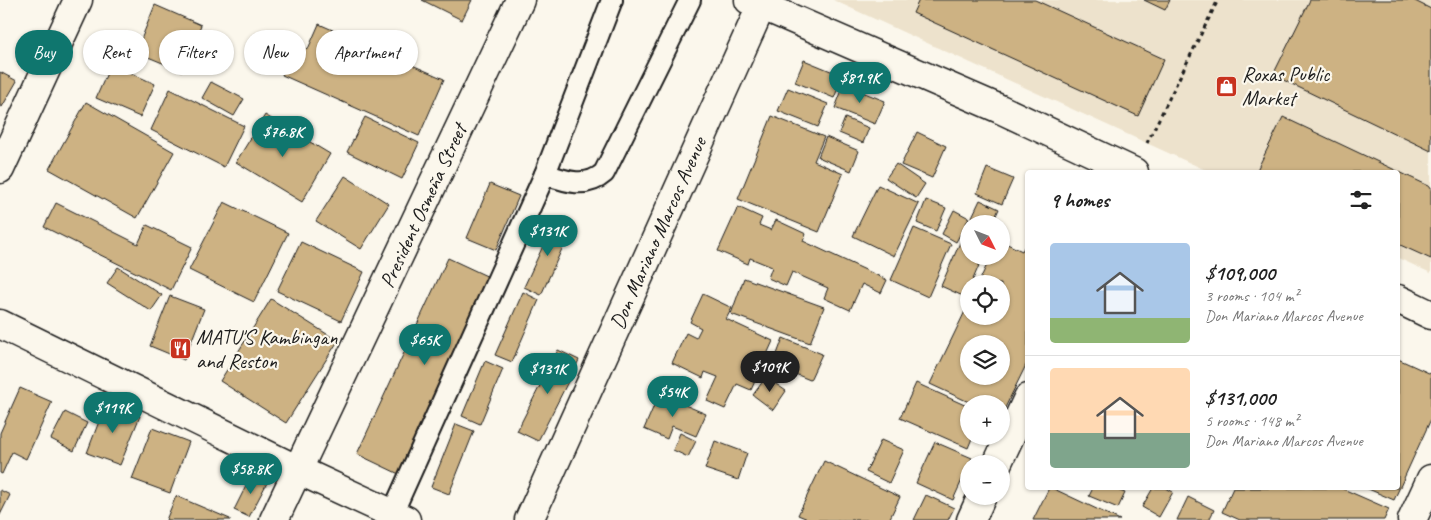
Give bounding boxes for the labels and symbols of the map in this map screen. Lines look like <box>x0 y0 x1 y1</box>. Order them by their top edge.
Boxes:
place label: Roxas Public Market <box>1242 61 1331 111</box>
pin: $81.9K <box>819 62 901 104</box>
shop icon: Roxas Public Market <box>1214 74 1238 98</box>
pin: $76.8K <box>242 116 324 158</box>
street label: President Osmeña Street <box>374 117 474 292</box>
street label: Don Mariano Marcos Avenue <box>604 131 713 333</box>
pin: $131K <box>513 214 583 257</box>
north arrow <box>960 215 1010 265</box>
place label: MATU'S Kambingan and Reston <box>196 324 338 374</box>
pin: $65K <box>395 324 455 366</box>
restaurant icon: MATU'S Kambingan and Reston <box>168 337 192 361</box>
pin: $109K <box>735 350 805 393</box>
pin: $131K <box>513 352 583 395</box>
pin: $54K <box>643 376 703 418</box>
pin: $119K <box>78 392 148 434</box>
pin: $58.8K <box>210 452 292 495</box>

